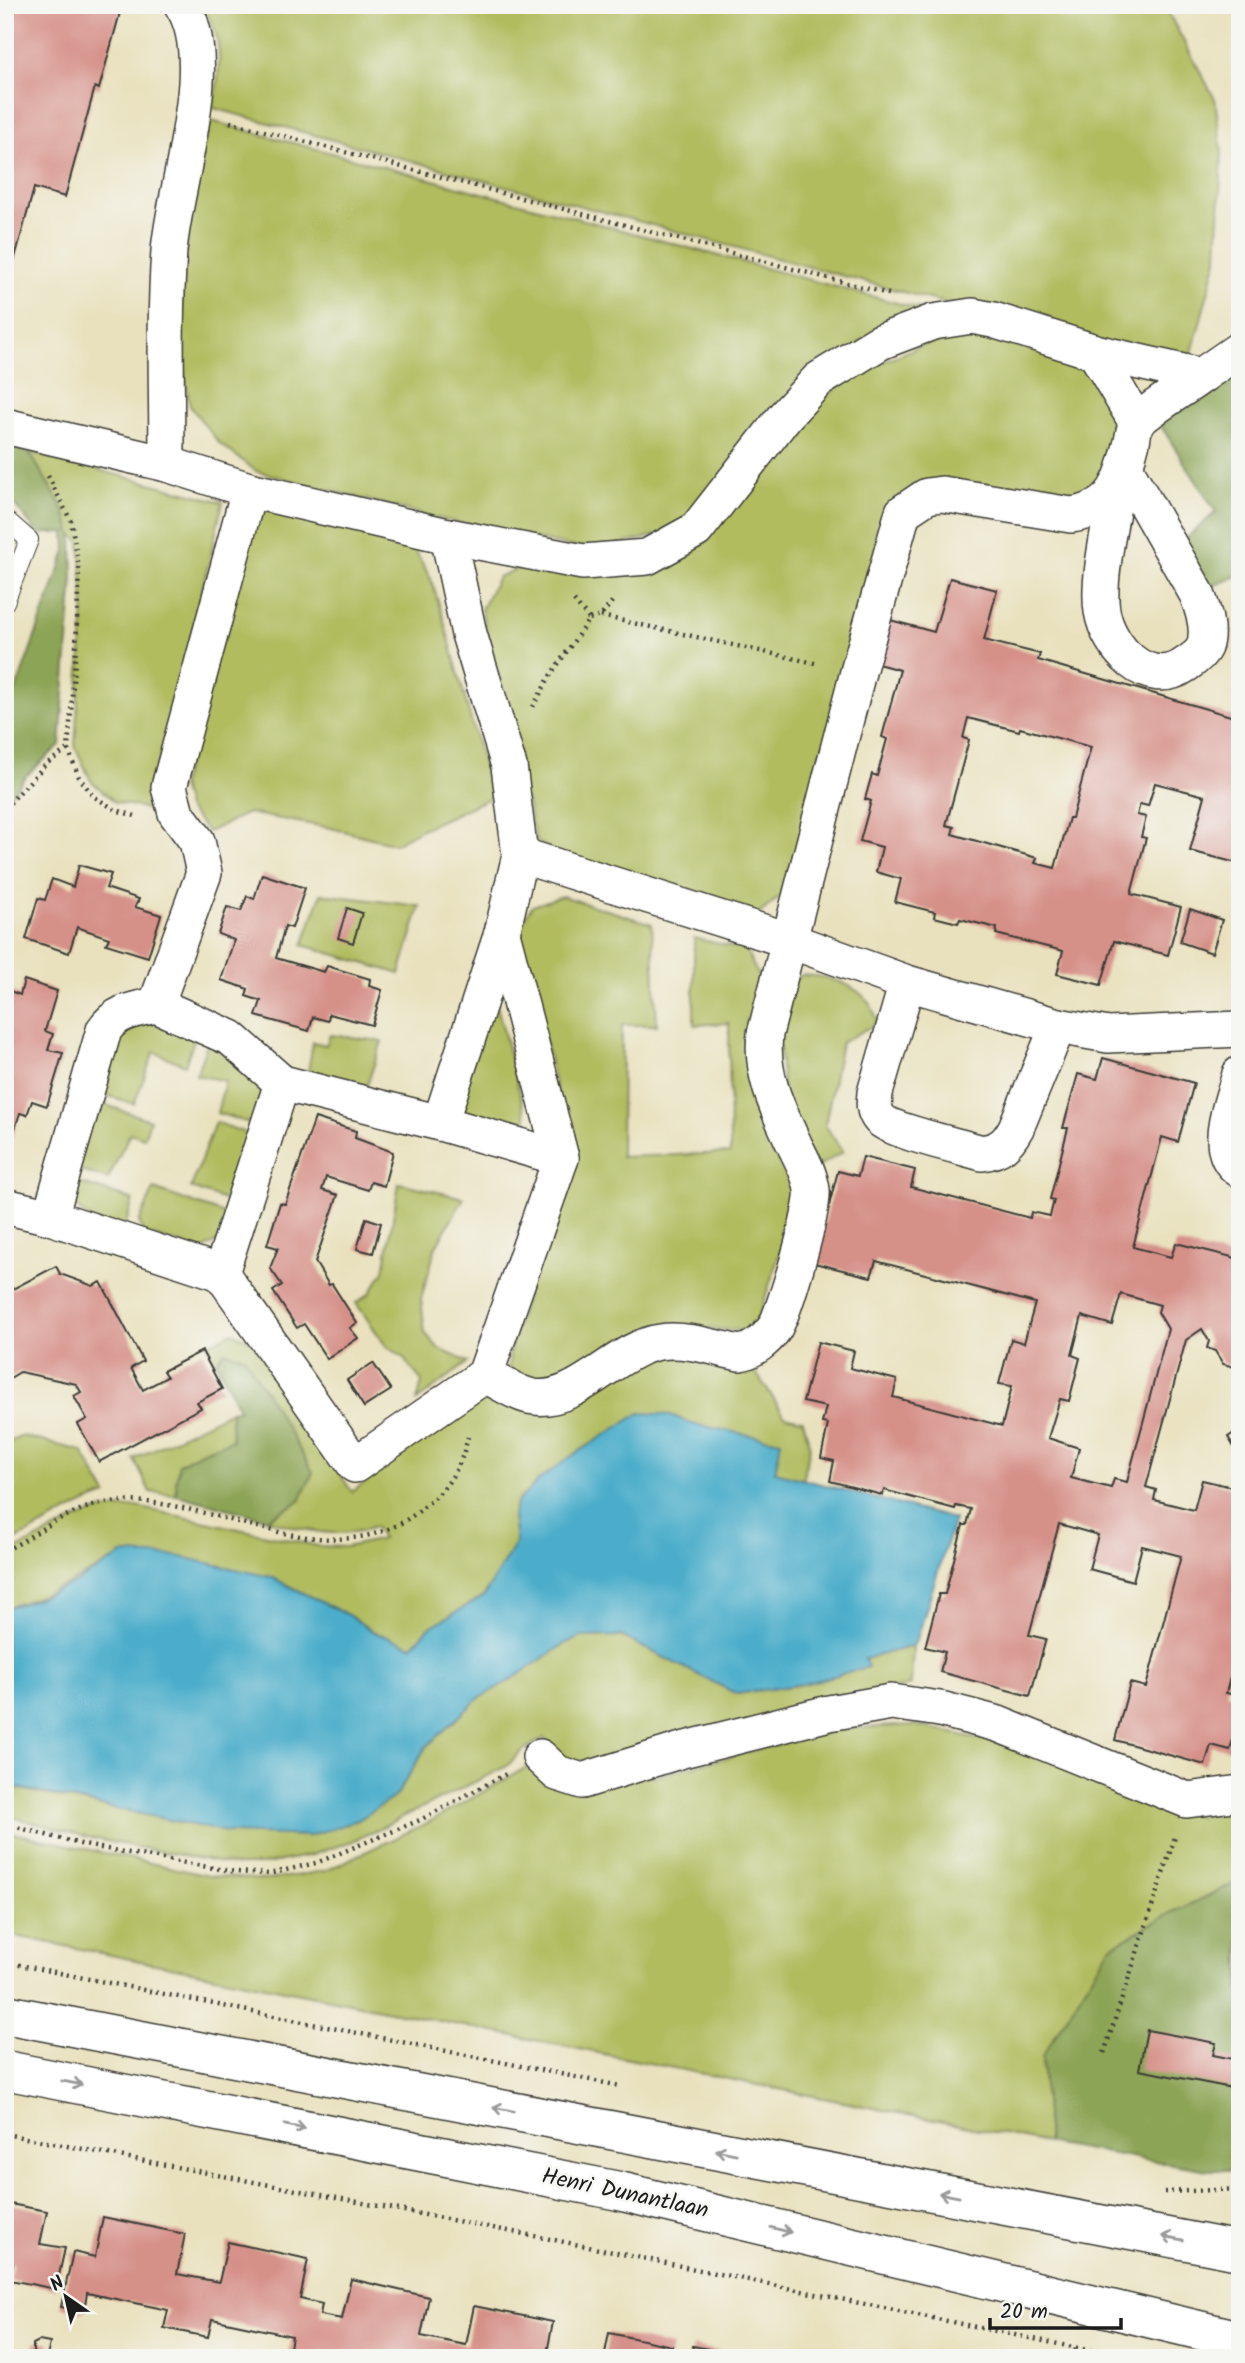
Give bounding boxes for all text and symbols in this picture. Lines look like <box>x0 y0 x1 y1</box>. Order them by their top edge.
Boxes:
one-way arrow <box>60 2077 83 2091</box>
one-way arrow <box>492 2102 514 2116</box>
one-way arrow <box>283 2121 306 2135</box>
one-way arrow <box>715 2145 738 2159</box>
street label: Henri Dunantlaan <box>538 2159 712 2229</box>
one-way arrow <box>938 2188 961 2202</box>
one-way arrow <box>769 2224 792 2237</box>
one-way arrow <box>1162 2231 1185 2245</box>
north arrow <box>32 2262 102 2332</box>
text: N <box>44 2269 71 2300</box>
scale bar <box>990 2286 1121 2330</box>
text: 20 m <box>1000 2296 1048 2329</box>

